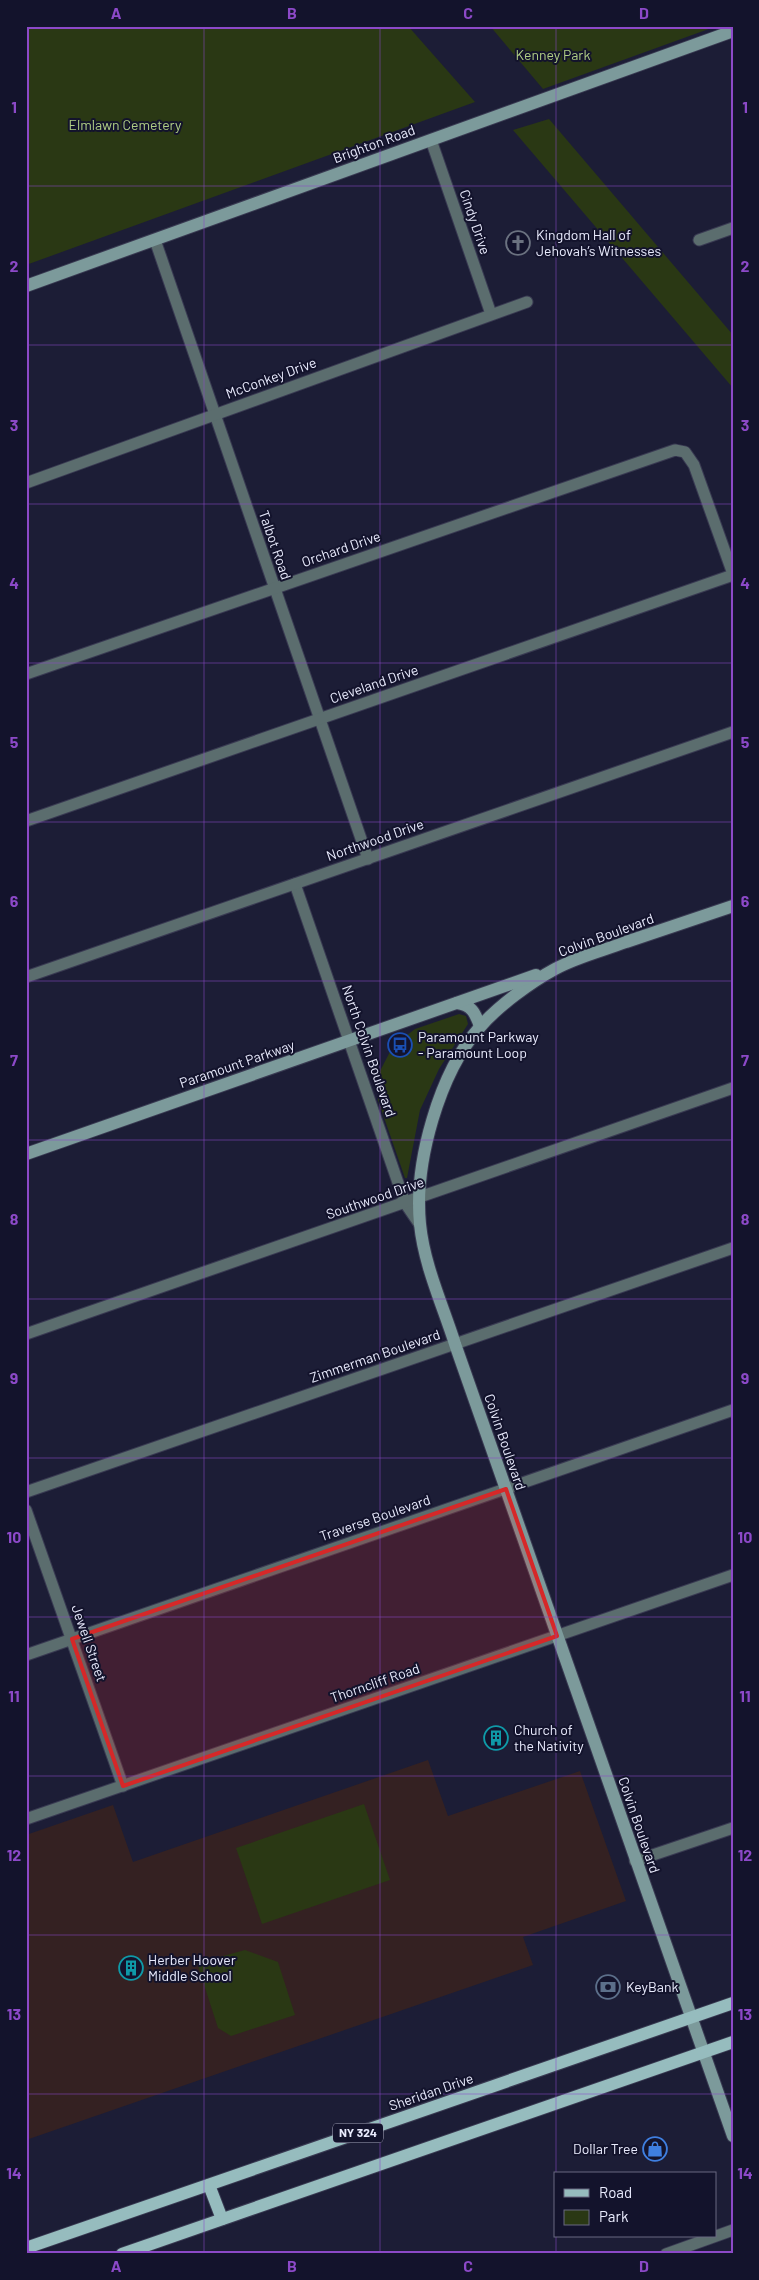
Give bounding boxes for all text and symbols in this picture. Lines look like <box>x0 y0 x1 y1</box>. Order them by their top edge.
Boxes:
text: A <box>111 3 122 22</box>
text: B <box>287 3 297 22</box>
text: C <box>463 3 473 22</box>
text: D <box>639 3 649 22</box>
park label: Kenney Park <box>516 46 590 63</box>
text: 1 <box>11 97 17 116</box>
text: 1 <box>742 97 748 116</box>
park label: Elmlawn Cemetery <box>68 116 182 133</box>
street label: Brighton Road <box>330 121 417 166</box>
street label: Cindy Drive <box>456 187 495 257</box>
place label: Kingdom Hall of Jehovah’s Witnesses <box>536 226 662 259</box>
church icon: Kingdom Hall of Jehovah’s Witnesses <box>505 230 531 256</box>
text: 2 <box>10 256 19 275</box>
text: 2 <box>741 256 750 275</box>
street label: McConkey Drive <box>223 353 319 402</box>
text: 3 <box>10 415 18 434</box>
text: 3 <box>741 415 749 434</box>
street label: Talbot Road <box>256 508 295 582</box>
street label: Orchard Drive <box>299 527 383 570</box>
text: 4 <box>9 573 19 592</box>
text: 4 <box>740 573 750 592</box>
street label: Cleveland Drive <box>327 660 420 707</box>
text: 5 <box>10 732 19 751</box>
text: 5 <box>741 732 750 751</box>
street label: Northwood Drive <box>324 815 426 864</box>
text: 6 <box>10 891 19 910</box>
text: 6 <box>741 891 750 910</box>
street label: Colvin Boulevard <box>556 909 656 960</box>
street label: North Colvin Boulevard <box>339 983 400 1119</box>
place label: Paramount Parkway - Paramount Loop <box>418 1028 539 1061</box>
bus stop icon: Paramount Parkway - Paramount Loop <box>387 1032 413 1058</box>
street label: Paramount Parkway <box>177 1036 297 1091</box>
text: 7 <box>10 1050 18 1069</box>
text: 7 <box>741 1050 749 1069</box>
street label: Southwood Drive <box>324 1173 426 1222</box>
text: 8 <box>10 1209 19 1228</box>
text: 8 <box>741 1209 750 1228</box>
street label: Zimmerman Boulevard <box>307 1325 442 1386</box>
text: 9 <box>10 1368 18 1387</box>
text: 9 <box>741 1368 749 1387</box>
street label: Colvin Boulevard <box>481 1391 530 1492</box>
street label: Traverse Boulevard <box>317 1491 432 1544</box>
text: 10 <box>7 1527 21 1546</box>
text: 10 <box>738 1527 752 1546</box>
street label: Jewell Street <box>68 1602 111 1683</box>
street label: Thorncliff Road <box>328 1659 422 1706</box>
text: 11 <box>8 1686 20 1705</box>
text: 11 <box>739 1686 751 1705</box>
place label: Church of the Nativity <box>514 1721 584 1754</box>
building icon: Church of the Nativity <box>483 1725 509 1751</box>
street label: Colvin Boulevard <box>615 1774 664 1875</box>
text: 12 <box>7 1845 21 1864</box>
text: 12 <box>738 1845 752 1864</box>
place label: Herber Hoover Middle School <box>148 1951 236 1984</box>
building icon: Herber Hoover Middle School <box>118 1955 144 1981</box>
bank icon: KeyBank <box>595 1974 621 2000</box>
place label: KeyBank <box>626 1978 678 1995</box>
text: 13 <box>7 2004 21 2023</box>
text: 13 <box>738 2004 752 2023</box>
street label: Sheridan Drive <box>386 2069 475 2114</box>
road number: NY 324 <box>333 2124 383 2142</box>
shop icon: Dollar Tree <box>642 2136 668 2162</box>
place label: Dollar Tree <box>573 2140 638 2157</box>
text: 14 <box>6 2163 22 2182</box>
text: 14 <box>737 2163 753 2182</box>
legend <box>554 2172 716 2238</box>
text: Road <box>599 2183 632 2201</box>
text: Park <box>599 2207 629 2225</box>
text: A <box>111 2256 122 2275</box>
text: B <box>287 2256 297 2275</box>
text: C <box>463 2256 473 2275</box>
text: D <box>639 2256 649 2275</box>

